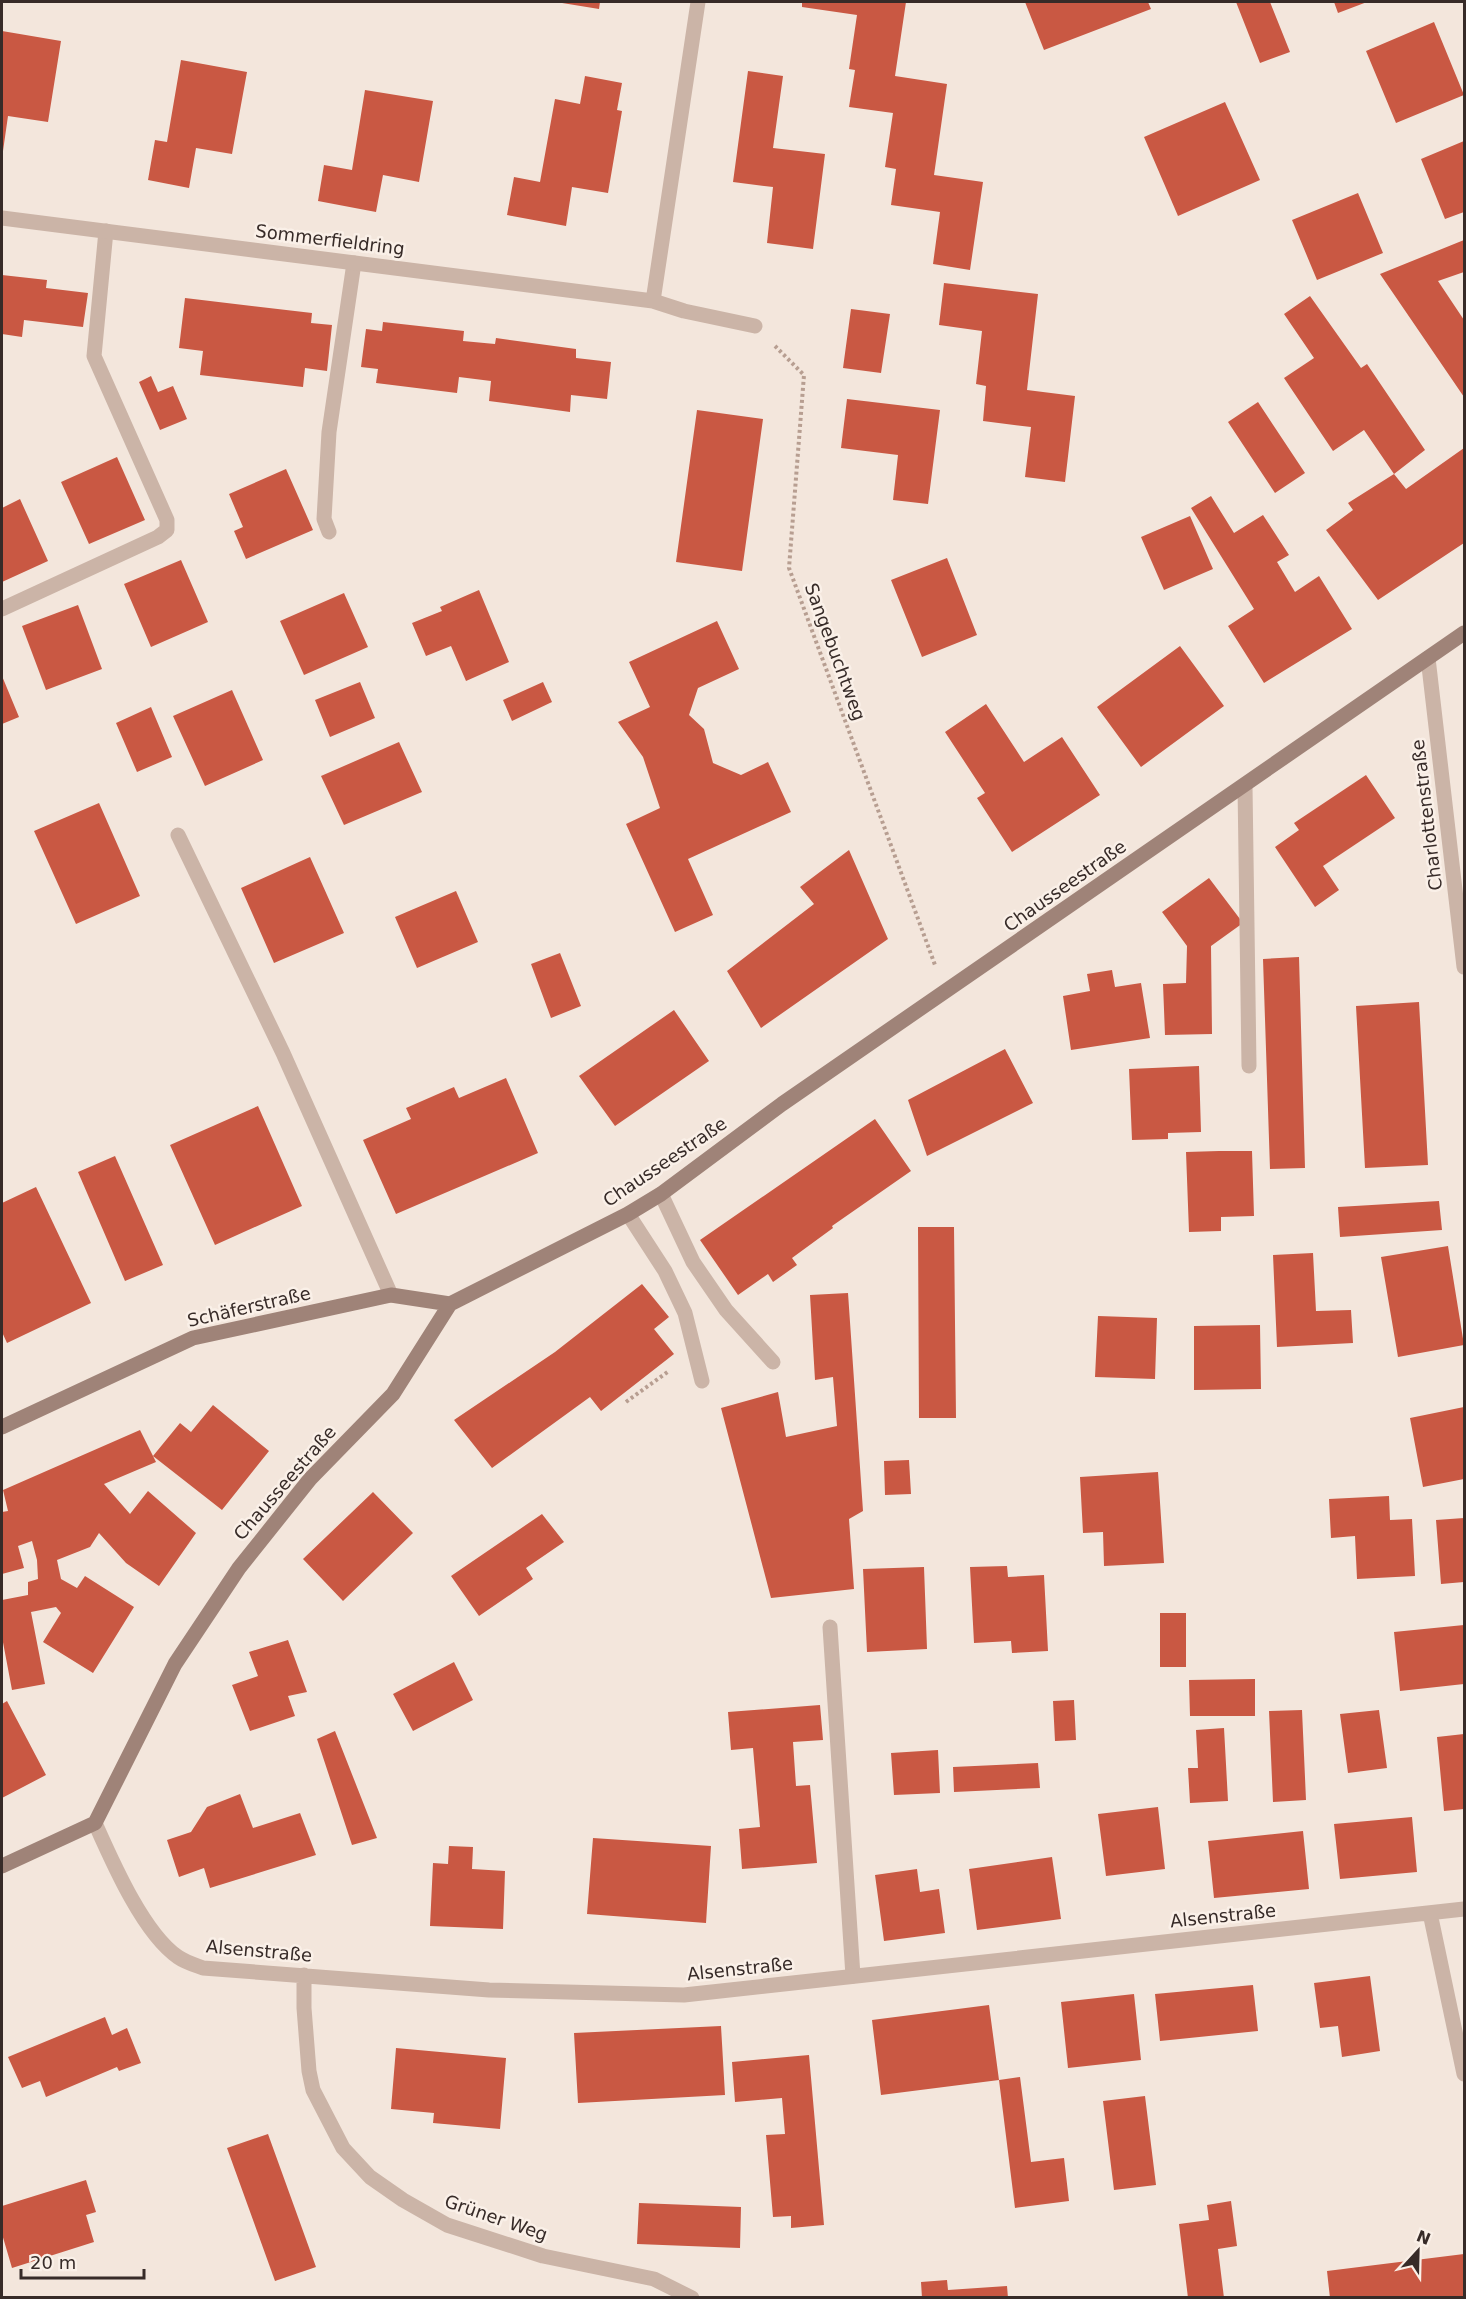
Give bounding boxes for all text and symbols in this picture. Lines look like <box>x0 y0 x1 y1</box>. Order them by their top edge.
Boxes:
street label: Sommerfieldring <box>254 220 406 259</box>
street label: Sangebuchtweg <box>801 580 870 723</box>
street label: Charlottenstraße <box>1407 738 1446 892</box>
street label: Chausseestraße <box>999 836 1130 936</box>
street label: Chausseestraße <box>599 1112 731 1211</box>
street label: Schäferstraße <box>185 1282 313 1331</box>
street label: Chausseestraße <box>229 1421 340 1544</box>
street label: Alsenstraße <box>1169 1899 1277 1932</box>
street label: Alsenstraße <box>205 1935 313 1966</box>
street label: Alsenstraße <box>686 1952 794 1985</box>
street label: Grüner Weg <box>442 2190 550 2245</box>
north arrow <box>1388 2221 1448 2281</box>
text: N <box>1414 2226 1433 2249</box>
scale bar <box>21 2242 144 2280</box>
text: 20 m <box>30 2252 76 2273</box>

